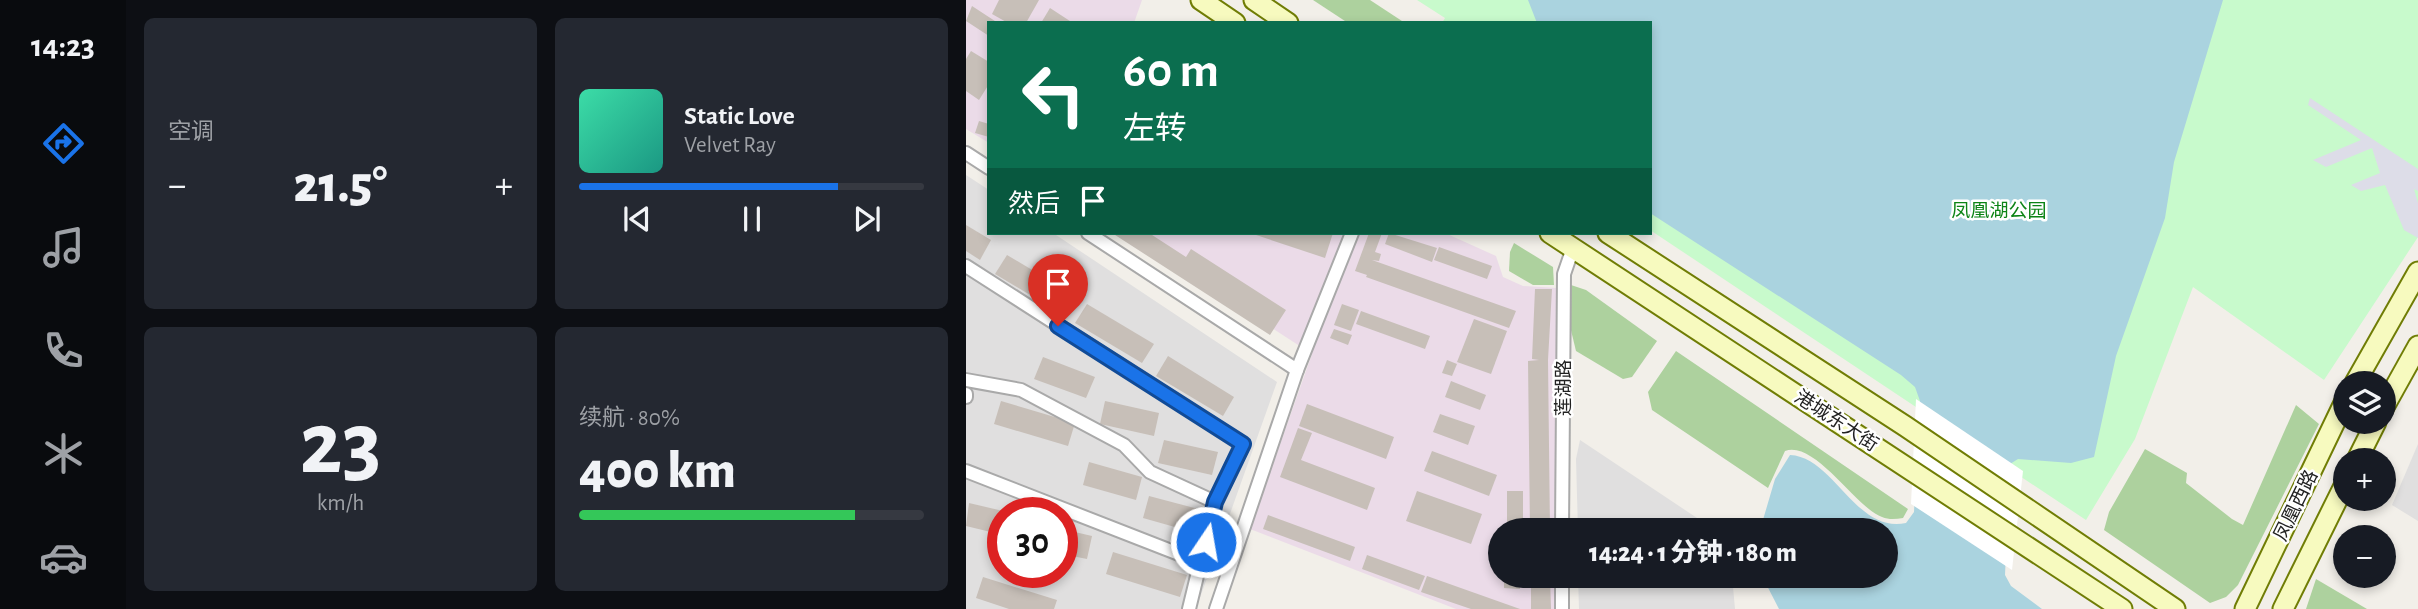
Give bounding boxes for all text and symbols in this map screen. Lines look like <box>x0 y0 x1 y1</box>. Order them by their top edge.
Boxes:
text: 14:23 <box>31 30 95 62</box>
text: 60 m <box>1123 47 1219 96</box>
icon: left <box>1008 49 1099 140</box>
text: Static Love <box>684 103 795 129</box>
text: 左转 <box>1123 113 1187 145</box>
icon: directions <box>39 119 88 168</box>
text: 空调 <box>168 121 214 144</box>
text: Velvet Ray <box>684 134 776 157</box>
text: 21.5° <box>294 159 387 211</box>
text: − <box>168 167 186 205</box>
text: + <box>495 167 513 205</box>
icon: arrive <box>1074 182 1112 220</box>
text: 然后 <box>1008 191 1060 217</box>
icon: previous <box>618 200 656 238</box>
icon: pause <box>733 200 771 238</box>
icon: next <box>848 200 886 238</box>
park label: 凤凰湖公园 <box>1951 201 2047 221</box>
icon: music <box>39 223 88 272</box>
pin <box>1028 254 1088 326</box>
icon: arrive <box>1039 265 1077 303</box>
icon: phone <box>39 326 88 375</box>
street label: 莲湖路 <box>1553 359 1574 417</box>
map controls <box>2333 371 2396 588</box>
button: layers <box>2333 371 2396 434</box>
street label: 港城东大街 <box>1791 386 1882 455</box>
text: 23 <box>299 399 382 490</box>
text: 续航 · 80% <box>579 407 680 430</box>
icon: climate <box>39 429 88 478</box>
text: 400 km <box>579 445 736 497</box>
button: + <box>2333 448 2396 511</box>
street label: 凤凰西路 <box>2270 467 2322 544</box>
text: km/h <box>317 492 364 515</box>
speed limit sign: 30 <box>987 497 1078 588</box>
position arrow <box>1169 505 1243 579</box>
button: − <box>2333 525 2396 588</box>
icon: car <box>39 533 88 582</box>
text: 14:24 · 1 分钟 · 180 m <box>1589 540 1797 566</box>

